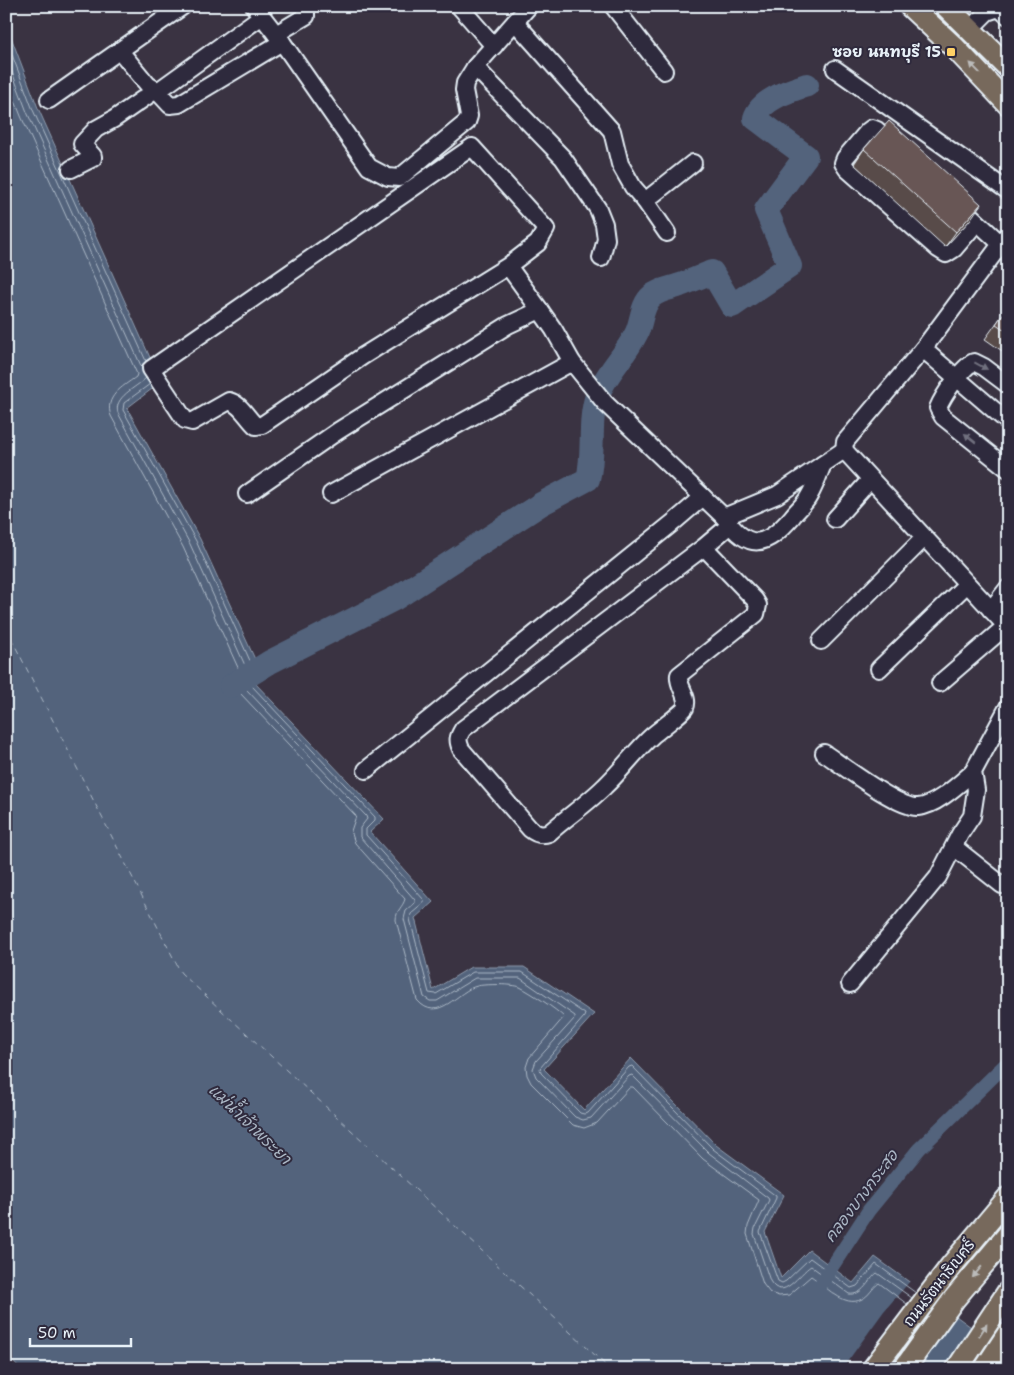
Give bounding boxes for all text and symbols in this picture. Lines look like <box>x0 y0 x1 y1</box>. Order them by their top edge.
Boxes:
place label: ซอย นนทบุรี 15 <box>832 42 941 63</box>
marker: ซอย นนทบุรี 15 <box>945 46 957 58</box>
one-way arrow <box>969 62 981 74</box>
one-way arrow <box>974 362 989 370</box>
one-way arrow <box>964 433 977 444</box>
water label: แม่น้ำเจ้าพระยา <box>204 1077 299 1169</box>
water label: คลองบางกระสอ <box>819 1144 903 1246</box>
street label: ถนนรัตนาธิเบศร์ <box>899 1235 980 1331</box>
one-way arrow <box>971 1266 982 1279</box>
scale bar <box>30 1315 131 1347</box>
text: 50 m <box>38 1323 76 1343</box>
one-way arrow <box>978 1324 987 1337</box>

